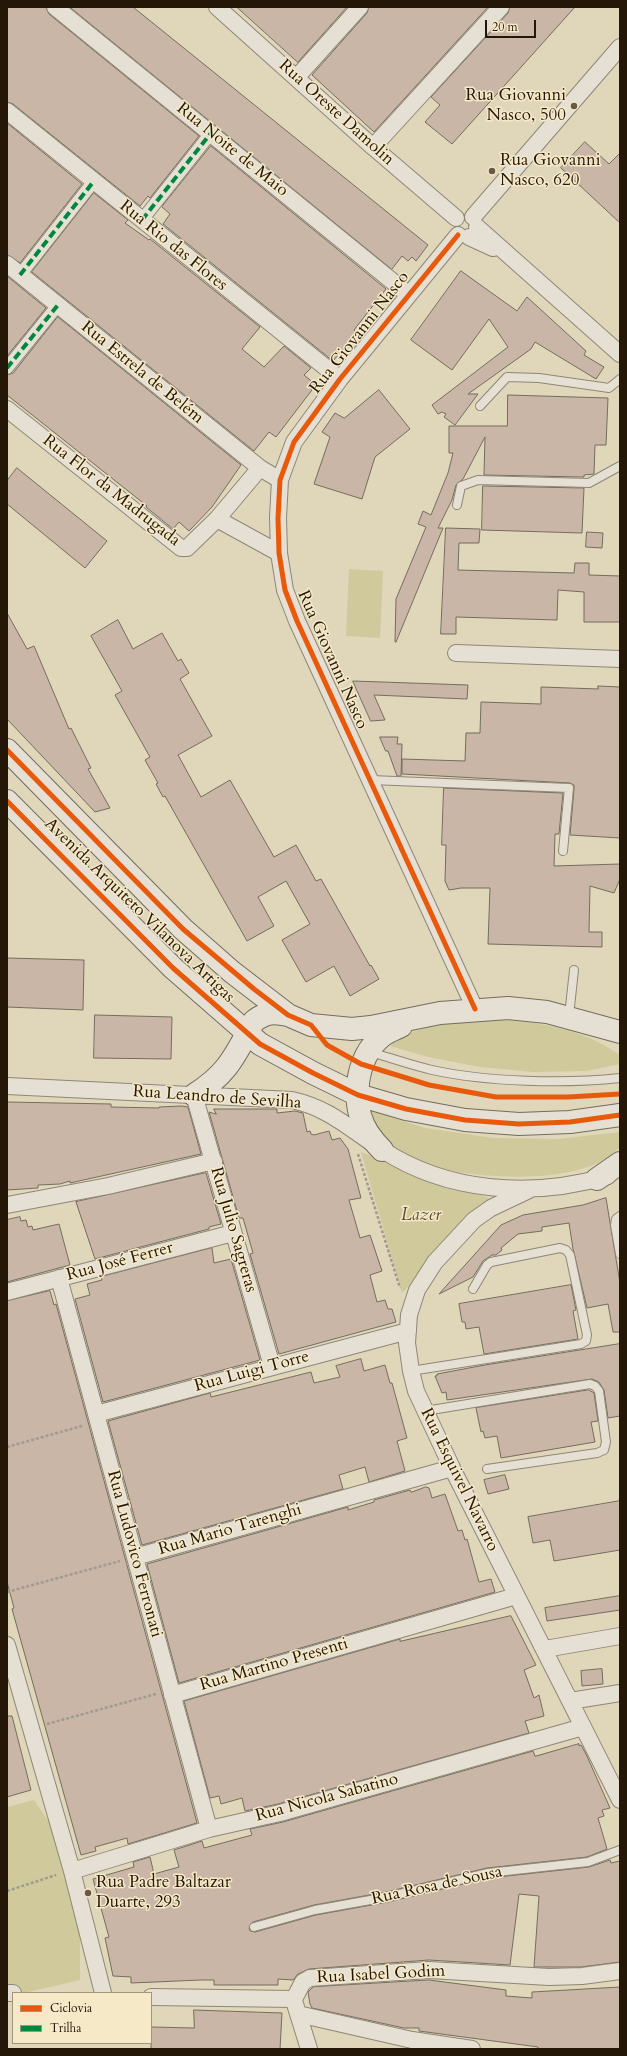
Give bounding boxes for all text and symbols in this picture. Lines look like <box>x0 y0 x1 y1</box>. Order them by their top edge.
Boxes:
scale bar <box>487 12 538 38</box>
text: 20 m <box>492 19 518 35</box>
street label: Rua Oreste Damolin <box>274 56 398 170</box>
place label: Rua Giovanni Nasco, 500 <box>466 86 566 126</box>
street label: Rua Noite de Maio <box>172 99 292 201</box>
marker: Rua Giovanni Nasco, 500 <box>569 101 579 111</box>
place label: Rua Giovanni Nasco, 620 <box>500 151 600 191</box>
marker: Rua Giovanni Nasco, 620 <box>487 166 497 176</box>
street label: Rua Rio das Flores <box>115 196 231 296</box>
street label: Rua Giovanni Nasco <box>306 268 414 398</box>
street label: Rua Estrela de Belém <box>77 317 207 429</box>
street label: Rua Flor da Madrugada <box>38 431 184 551</box>
street label: Rua Giovanni Nasco <box>292 588 372 732</box>
street label: Avenida Arquiteto Vilanova Artigas <box>40 814 238 1008</box>
street label: Rua Leandro de Sevilha <box>132 1082 302 1114</box>
street label: Rua Julio Sagreras <box>205 1165 261 1295</box>
park label: Lazer <box>401 1206 441 1226</box>
street label: Rua José Ferrer <box>64 1238 176 1286</box>
street label: Rua Luigi Torre <box>192 1347 312 1397</box>
street label: Rua Esquivel Navarro <box>415 1405 503 1555</box>
street label: Rua Ludovico Ferronati <box>102 1468 166 1640</box>
street label: Rua Mario Tarenghi <box>156 1500 304 1560</box>
street label: Rua Martino Presenti <box>197 1634 351 1696</box>
street label: Rua Nicola Sabatino <box>253 1769 401 1827</box>
street label: Rua Rosa de Sousa <box>370 1862 504 1910</box>
place label: Rua Padre Baltazar Duarte, 293 <box>96 1873 231 1913</box>
marker: Rua Padre Baltazar Duarte, 293 <box>83 1888 93 1898</box>
street label: Rua Isabel Godim <box>316 1961 446 1989</box>
legend <box>12 1992 152 2044</box>
text: Ciclovia <box>50 2000 92 2016</box>
text: Trilha <box>50 2020 81 2036</box>

